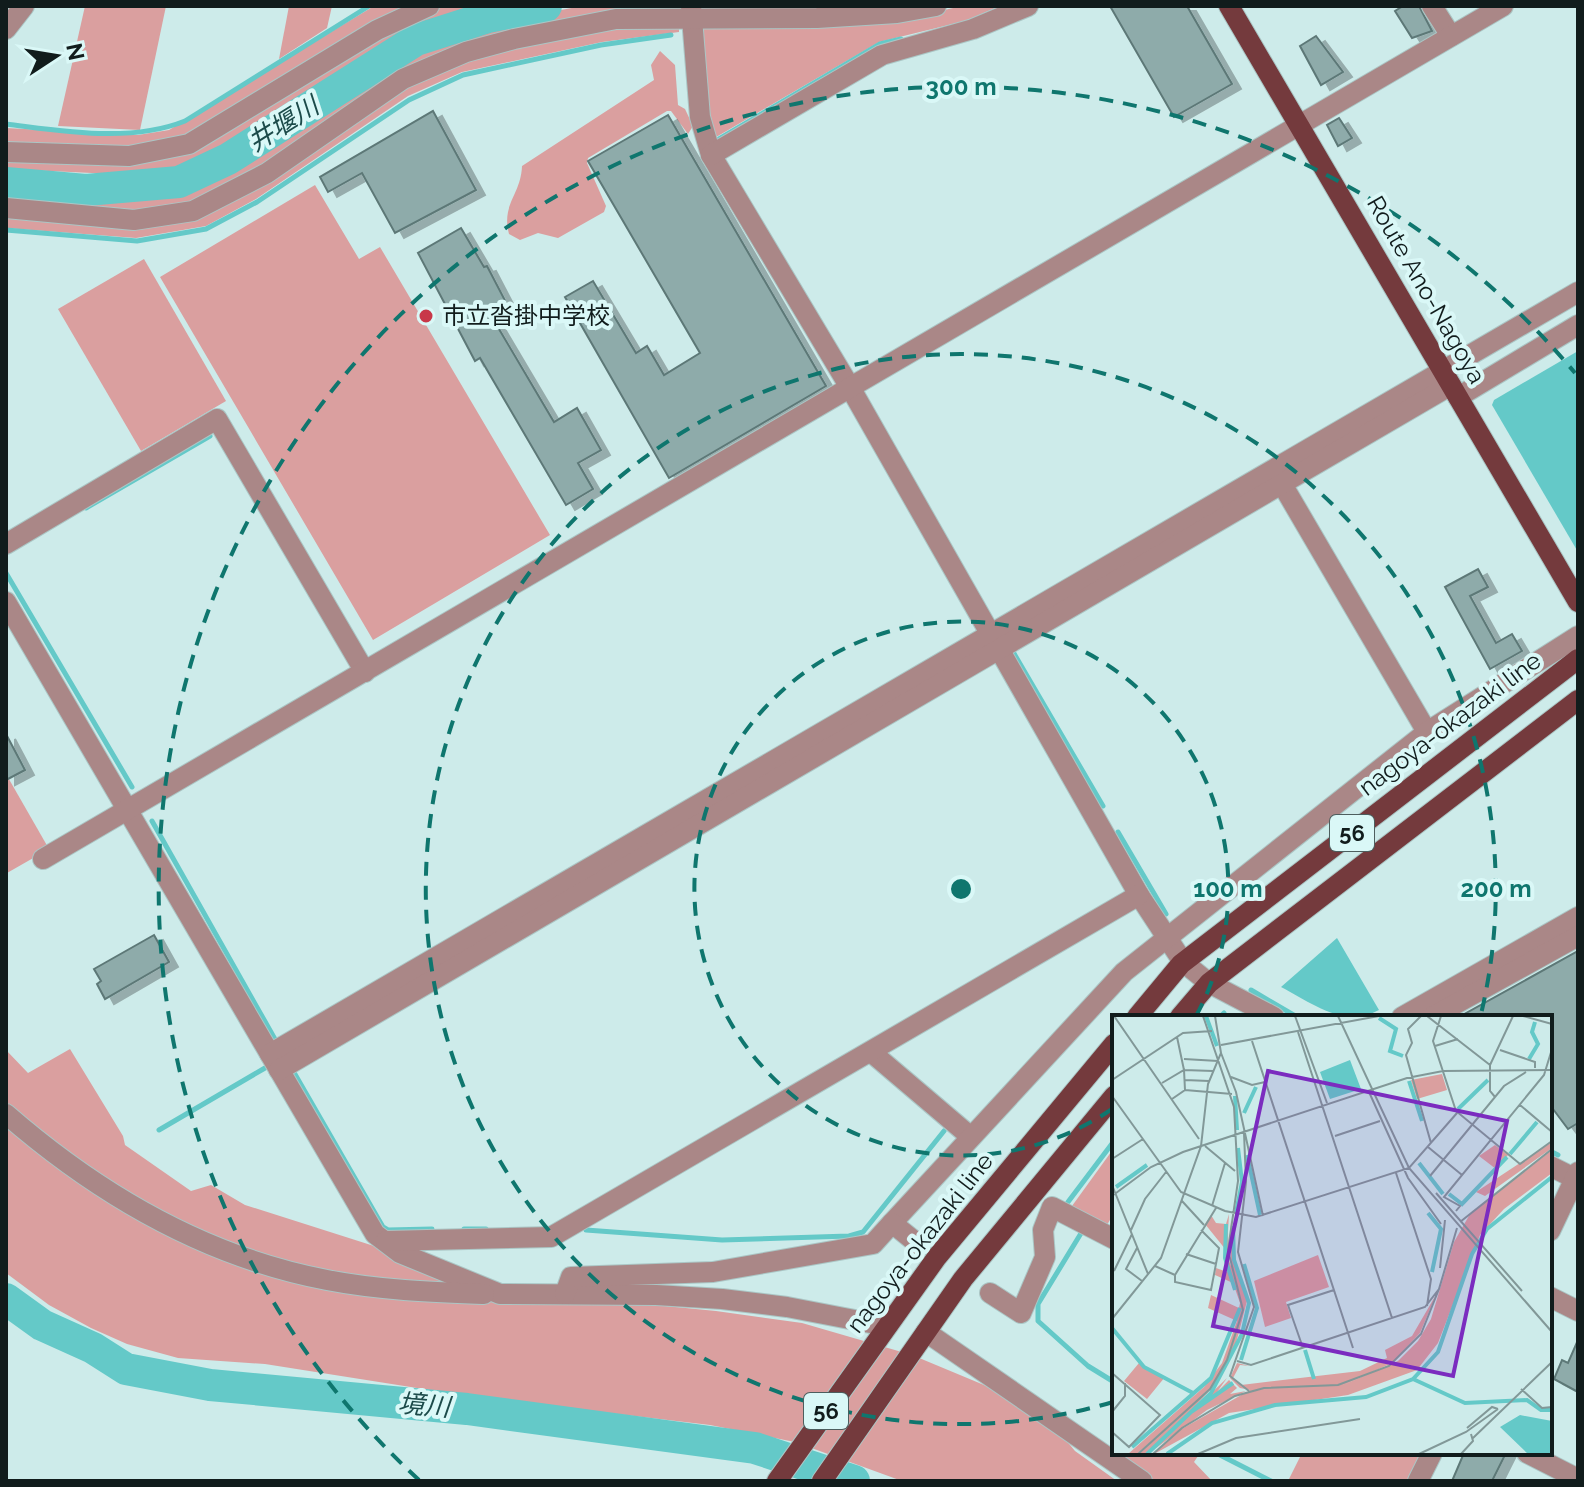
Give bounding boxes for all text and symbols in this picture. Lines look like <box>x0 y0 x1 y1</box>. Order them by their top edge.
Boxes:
north arrow <box>16 16 96 96</box>
text: N <box>61 41 90 63</box>
text: 300 m <box>926 72 996 101</box>
water label: 井堰川 <box>242 89 327 157</box>
street label: Route Ano-Nagoya <box>1361 191 1492 389</box>
place label: 市立沓掛中学校 <box>442 301 610 330</box>
marker: 市立沓掛中学校 <box>417 307 435 325</box>
street label: nagoya-okazaki line <box>1353 646 1546 802</box>
road number: 56 <box>1330 815 1374 851</box>
text: 100 m <box>1193 874 1263 903</box>
text: 200 m <box>1460 874 1532 903</box>
centre of rings <box>947 875 975 903</box>
inset map <box>1112 1015 1552 1455</box>
street label: nagoya-okazaki line <box>840 1147 999 1338</box>
water label: 境川 <box>397 1388 454 1422</box>
road number: 56 <box>804 1393 848 1429</box>

